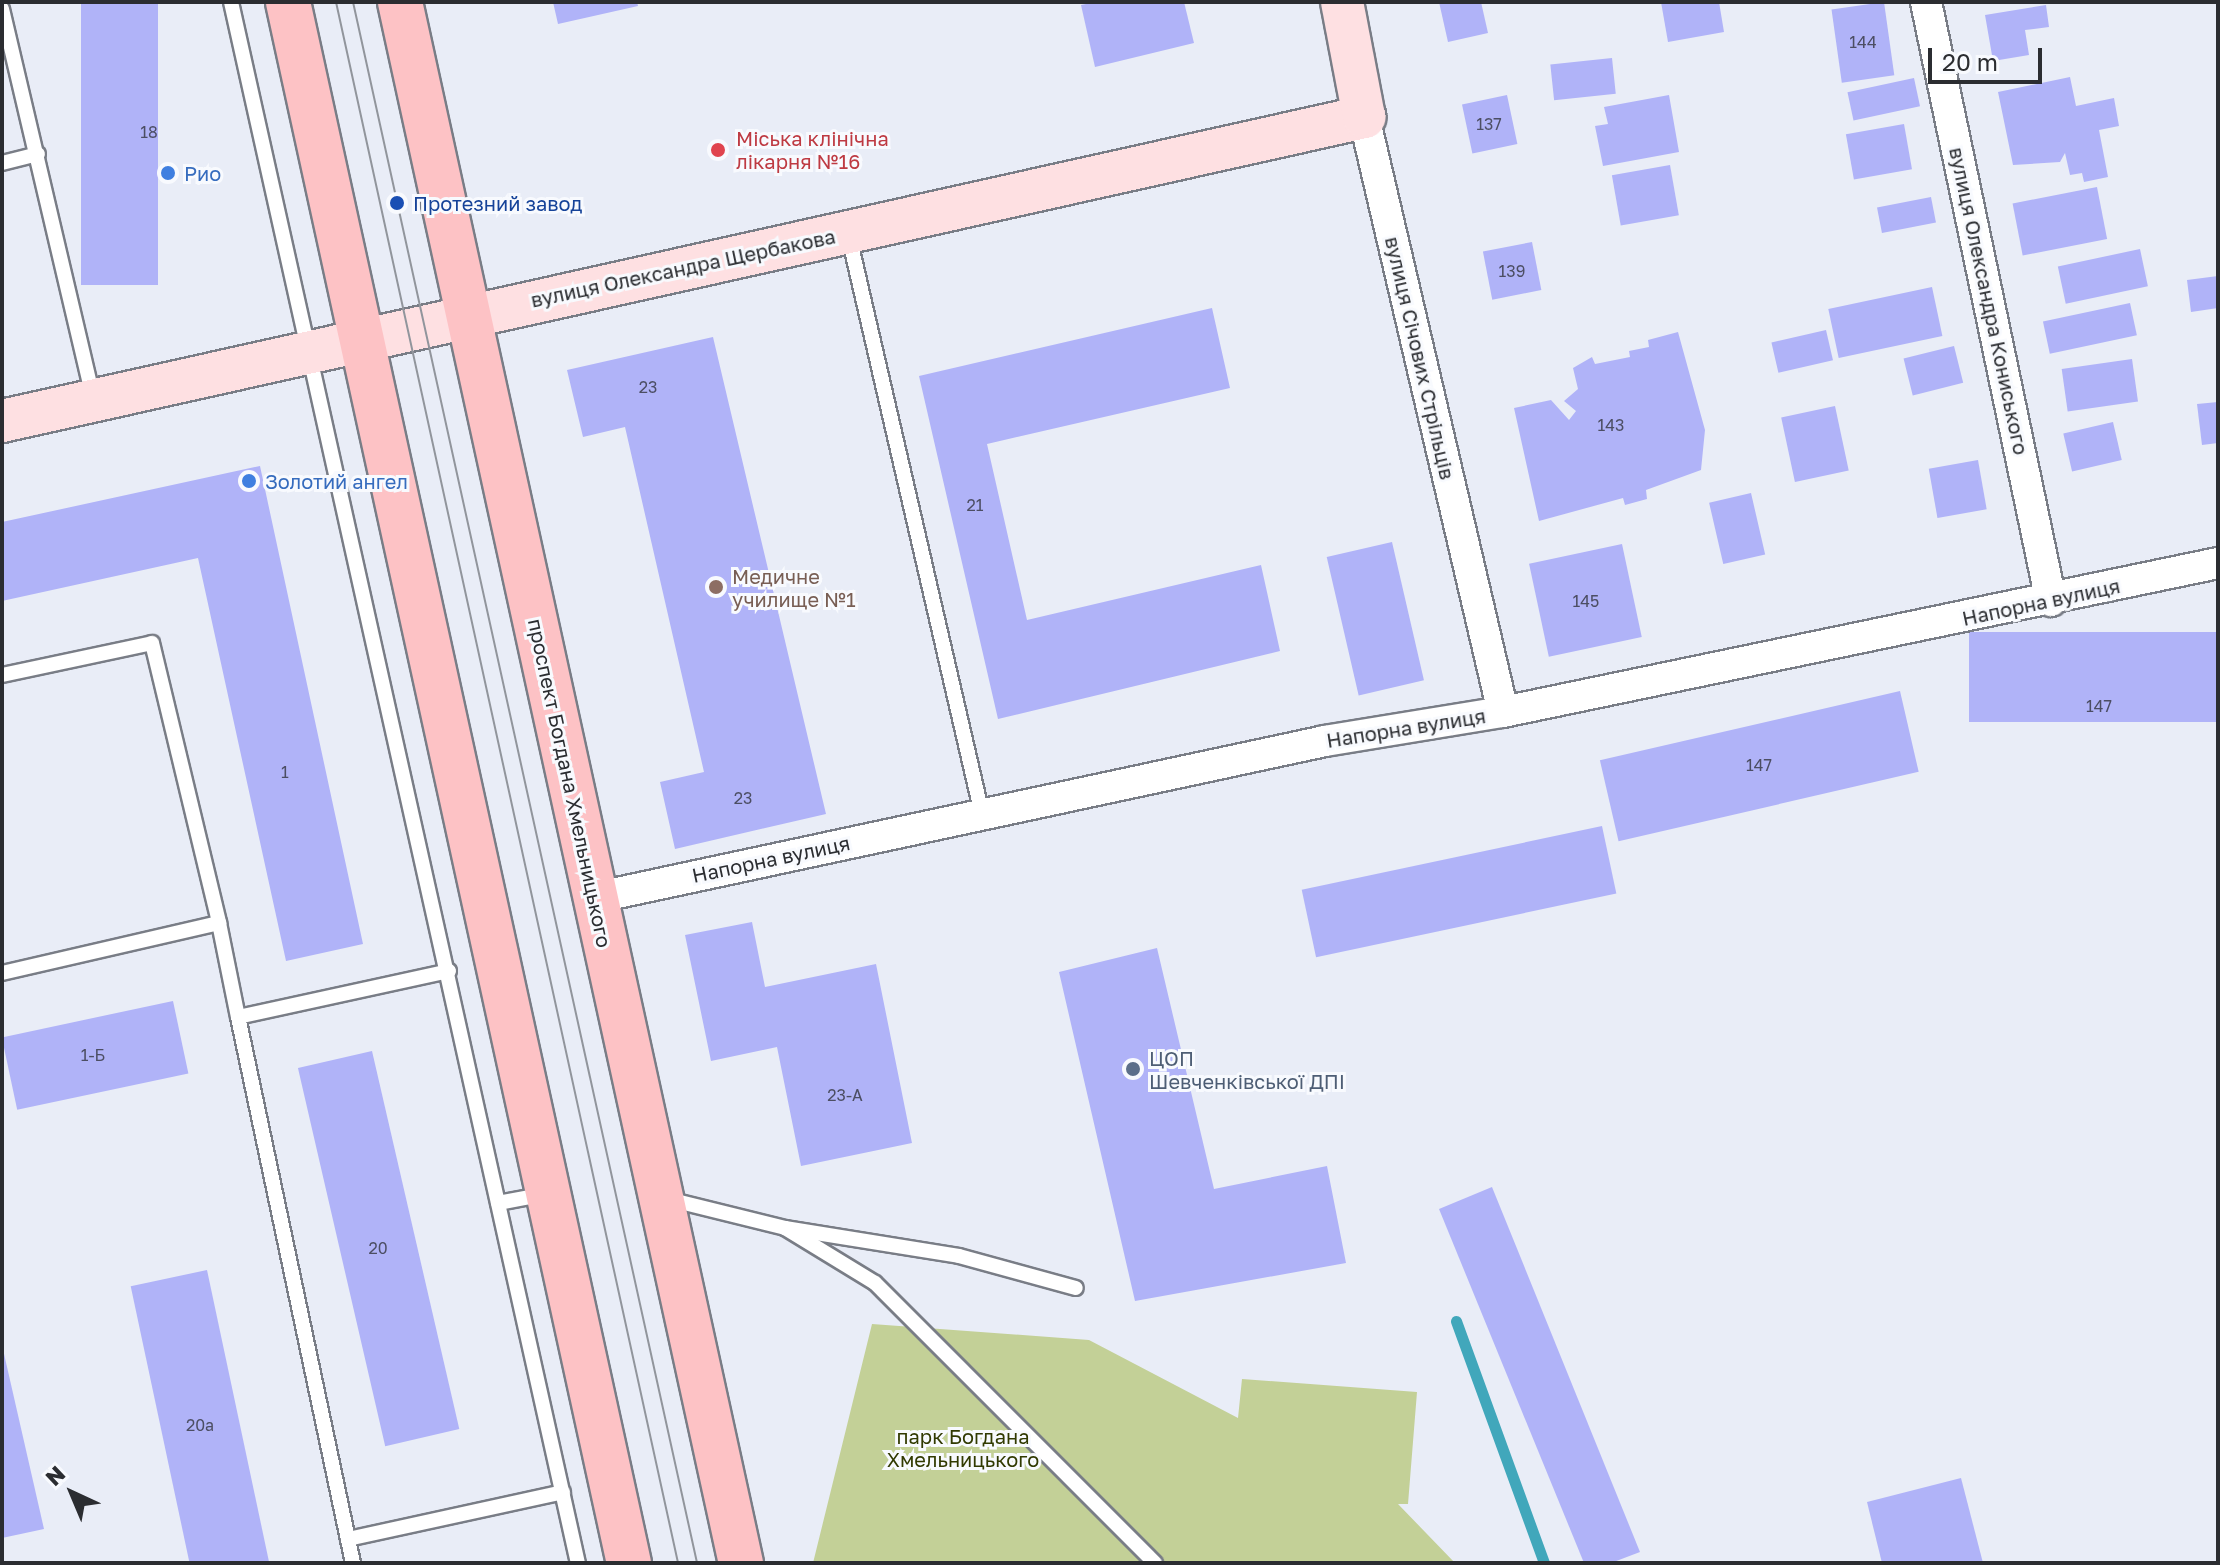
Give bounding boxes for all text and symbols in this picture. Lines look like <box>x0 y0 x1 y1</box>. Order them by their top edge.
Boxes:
house number: 144 <box>1849 32 1877 52</box>
scale bar <box>1932 32 2046 82</box>
text: 20 m <box>1942 47 1998 76</box>
house number: 137 <box>1476 114 1502 134</box>
house number: 18 <box>140 122 158 142</box>
place label: Міська клінічна лікарня №16 <box>736 126 889 173</box>
marker: Міська клінічна лікарня №16 <box>707 139 729 161</box>
street label: вулиця Олександра Кониського <box>1945 145 2033 457</box>
place label: Рио <box>184 161 221 185</box>
marker: Рио <box>159 164 177 182</box>
place label: Протезний завод <box>413 191 582 215</box>
marker: Протезний завод <box>388 194 406 212</box>
street label: вулиця Олександра Щербакова <box>529 224 837 312</box>
street label: вулиця Січових Стрільців <box>1380 234 1460 482</box>
house number: 139 <box>1499 261 1525 281</box>
house number: 23 <box>639 377 657 397</box>
house number: 143 <box>1598 415 1624 435</box>
place label: Золотий ангел <box>265 469 408 493</box>
marker: Золотий ангел <box>240 472 258 490</box>
house number: 21 <box>966 495 984 515</box>
place label: Медичне училище №1 <box>732 564 856 611</box>
street label: Напорна вулиця <box>1960 574 2122 630</box>
marker: Медичне училище №1 <box>707 578 725 596</box>
house number: 145 <box>1573 591 1599 611</box>
street label: проспект Богдана Хмельницького <box>523 616 617 950</box>
house number: 147 <box>2086 696 2112 716</box>
street label: Напорна вулиця <box>1325 704 1487 752</box>
house number: 147 <box>1746 755 1772 775</box>
house number: 1 <box>281 762 289 782</box>
house number: 23 <box>734 788 752 808</box>
street label: Напорна вулиця <box>690 831 852 887</box>
house number: 1-Б <box>81 1045 105 1065</box>
place label: ЦОП Шевченківської ДПІ <box>1149 1046 1345 1093</box>
marker: ЦОП Шевченківської ДПІ <box>1124 1060 1142 1078</box>
house number: 23-А <box>827 1085 863 1105</box>
house number: 20 <box>368 1238 388 1258</box>
house number: 20а <box>186 1415 214 1435</box>
park label: парк Богдана Хмельницького <box>887 1424 1039 1471</box>
north arrow <box>32 1453 112 1533</box>
text: N <box>40 1460 70 1491</box>

